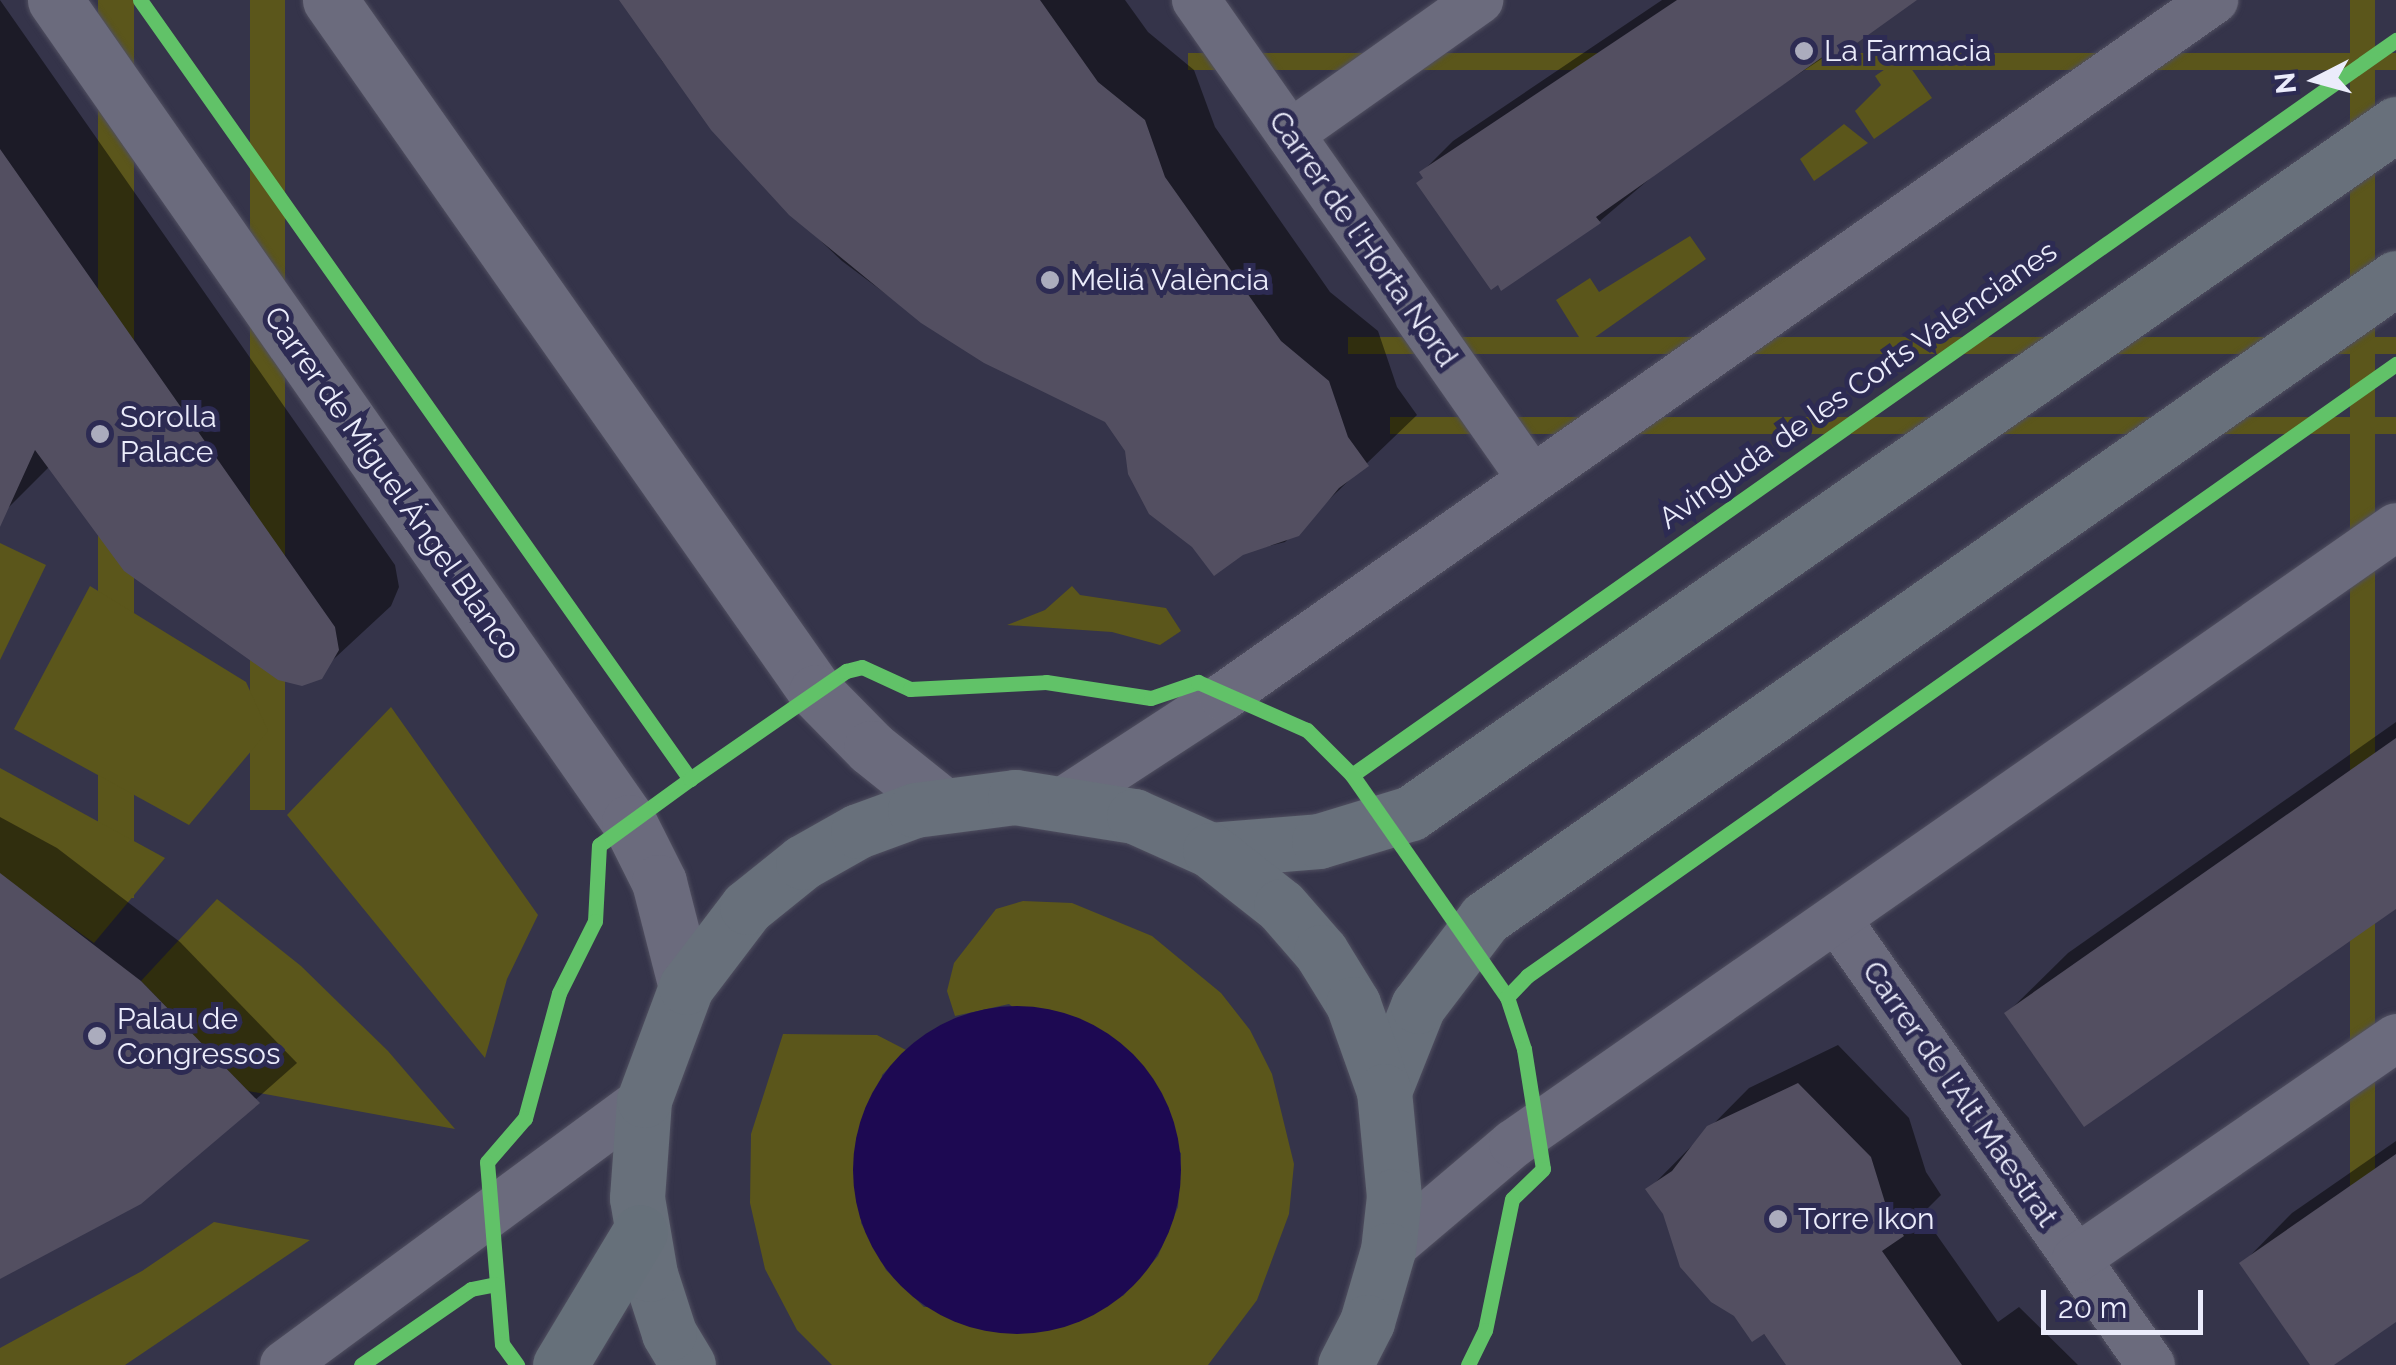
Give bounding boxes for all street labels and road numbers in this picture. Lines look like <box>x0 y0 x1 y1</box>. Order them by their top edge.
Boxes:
street label: Carrer de l'Horta Nord <box>1261 104 1465 374</box>
street label: Avinguda de les Corts Valencianes <box>1652 233 2064 537</box>
street label: Carrer de Miguel Ángel Blanco <box>255 298 529 668</box>
street label: Carrer de l'Alt Maestrat <box>1855 954 2065 1234</box>

